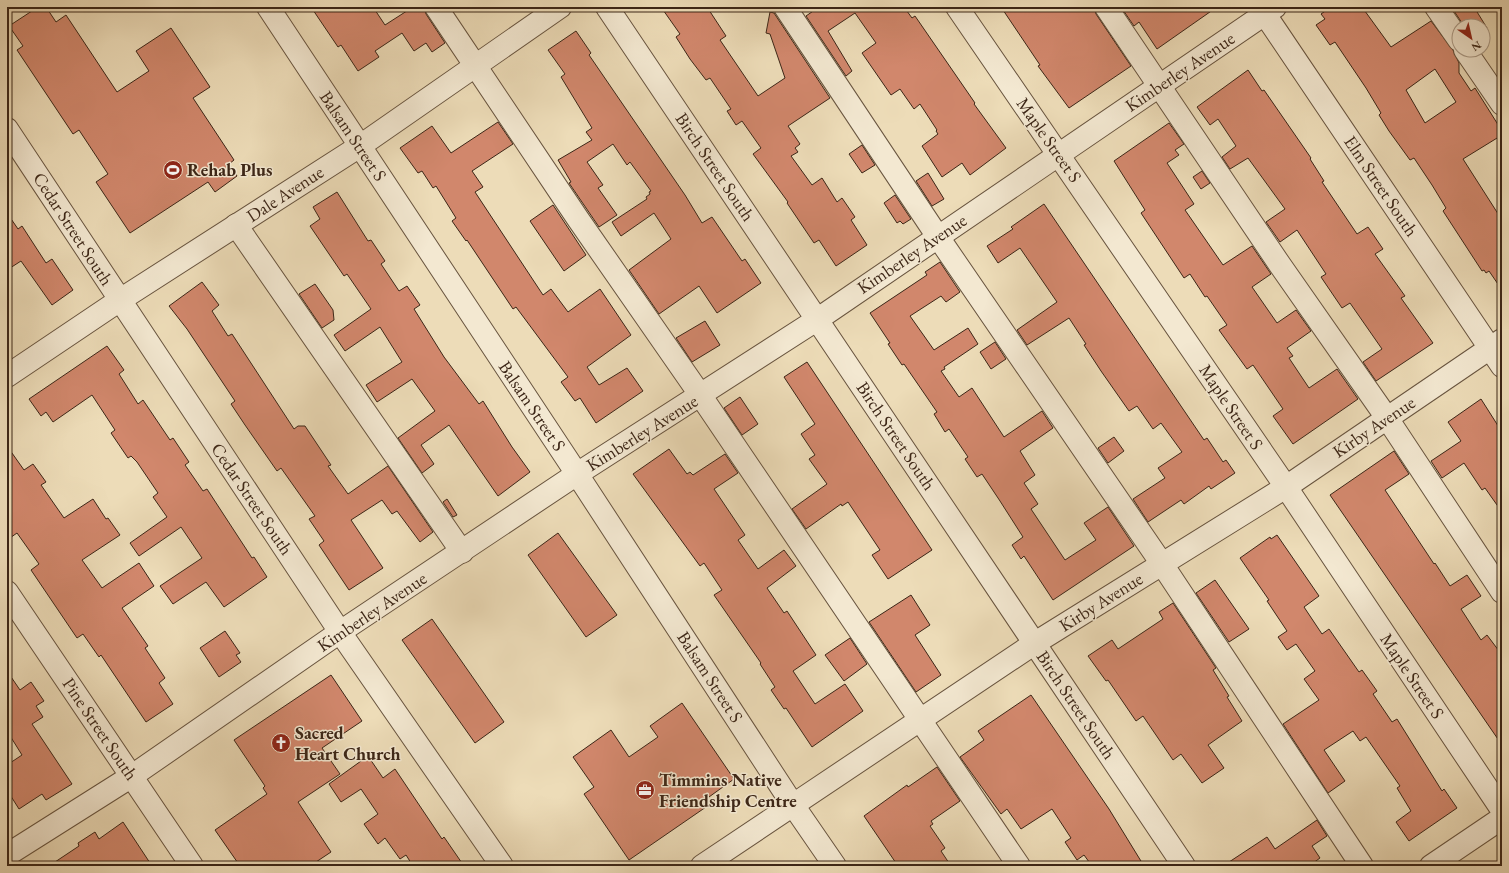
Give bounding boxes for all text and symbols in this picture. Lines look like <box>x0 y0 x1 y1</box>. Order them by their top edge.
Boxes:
north arrow <box>1451 18 1491 58</box>
street label: Kimberley Avenue <box>1120 26 1239 117</box>
text: N <box>1469 38 1484 55</box>
street label: Balsam Street S <box>315 86 392 185</box>
street label: Maple Street S <box>1012 93 1087 187</box>
street label: Birch Street South <box>671 108 760 225</box>
street label: Elm Street South <box>1339 131 1424 241</box>
place label: Rehab Plus <box>187 158 272 181</box>
sports icon: Rehab Plus <box>162 159 184 181</box>
street label: Dale Avenue <box>242 160 328 227</box>
street label: Cedar Street South <box>28 168 119 290</box>
street label: Kimberley Avenue <box>852 208 971 299</box>
street label: Balsam Street S <box>494 356 571 455</box>
street label: Maple Street S <box>1194 359 1269 454</box>
street label: Birch Street South <box>852 377 941 494</box>
street label: Kimberley Avenue <box>582 389 702 476</box>
street label: Kirby Avenue <box>1328 391 1419 463</box>
street label: Cedar Street South <box>206 438 298 559</box>
street label: Kimberley Avenue <box>312 566 431 657</box>
street label: Kirby Avenue <box>1055 567 1147 636</box>
street label: Balsam Street S <box>672 627 748 727</box>
street label: Maple Street S <box>1375 628 1450 723</box>
street label: Birch Street South <box>1032 646 1121 763</box>
street label: Pine Street South <box>58 673 143 785</box>
place label: Sacred Heart Church <box>295 721 401 765</box>
church icon: Sacred Heart Church <box>270 732 292 754</box>
place label: Timmins Native Friendship Centre <box>659 768 797 812</box>
office icon: Timmins Native Friendship Centre <box>634 779 656 801</box>

